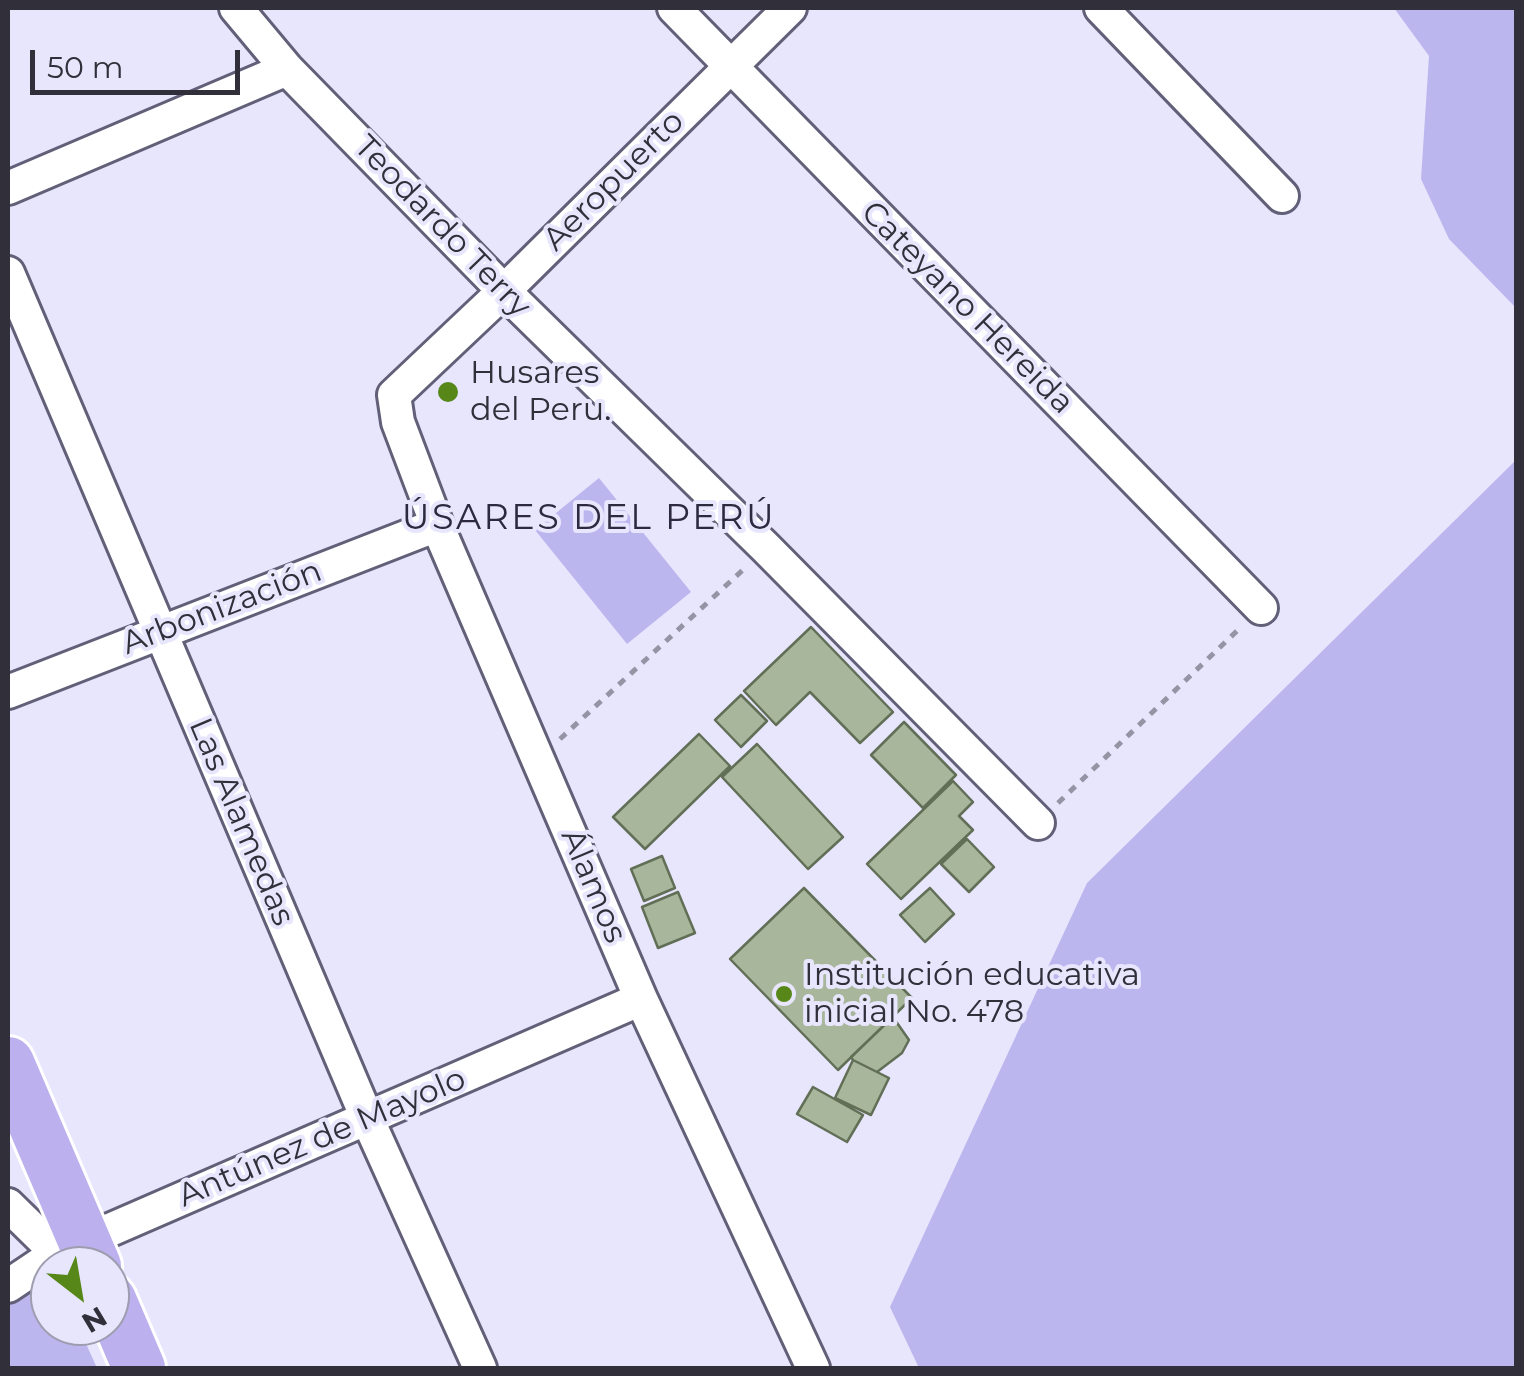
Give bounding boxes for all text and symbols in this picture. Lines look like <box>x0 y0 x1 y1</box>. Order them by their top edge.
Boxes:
scale bar <box>35 30 245 92</box>
text: 50 m <box>47 49 124 86</box>
street label: Aeropuerto <box>536 103 692 259</box>
street label: Teodardo Terry <box>346 128 538 326</box>
street label: Cateyano Hereida <box>853 194 1081 422</box>
place label: Husares del Peru. <box>470 355 611 430</box>
marker: Husares del Peru. <box>435 379 461 405</box>
district label: ÚSARES DEL PERÚ <box>402 498 776 540</box>
street label: Arbonización <box>117 552 327 664</box>
street label: Las Alamedas <box>180 712 302 932</box>
street label: Álamos <box>552 823 634 949</box>
place label: Institución educativa inicial No. 478 <box>804 957 1140 1032</box>
marker: Institución educativa inicial No. 478 <box>773 983 795 1005</box>
street label: Antúnez de Mayolo <box>173 1060 471 1216</box>
north arrow <box>30 1246 130 1346</box>
text: N <box>76 1300 113 1340</box>

